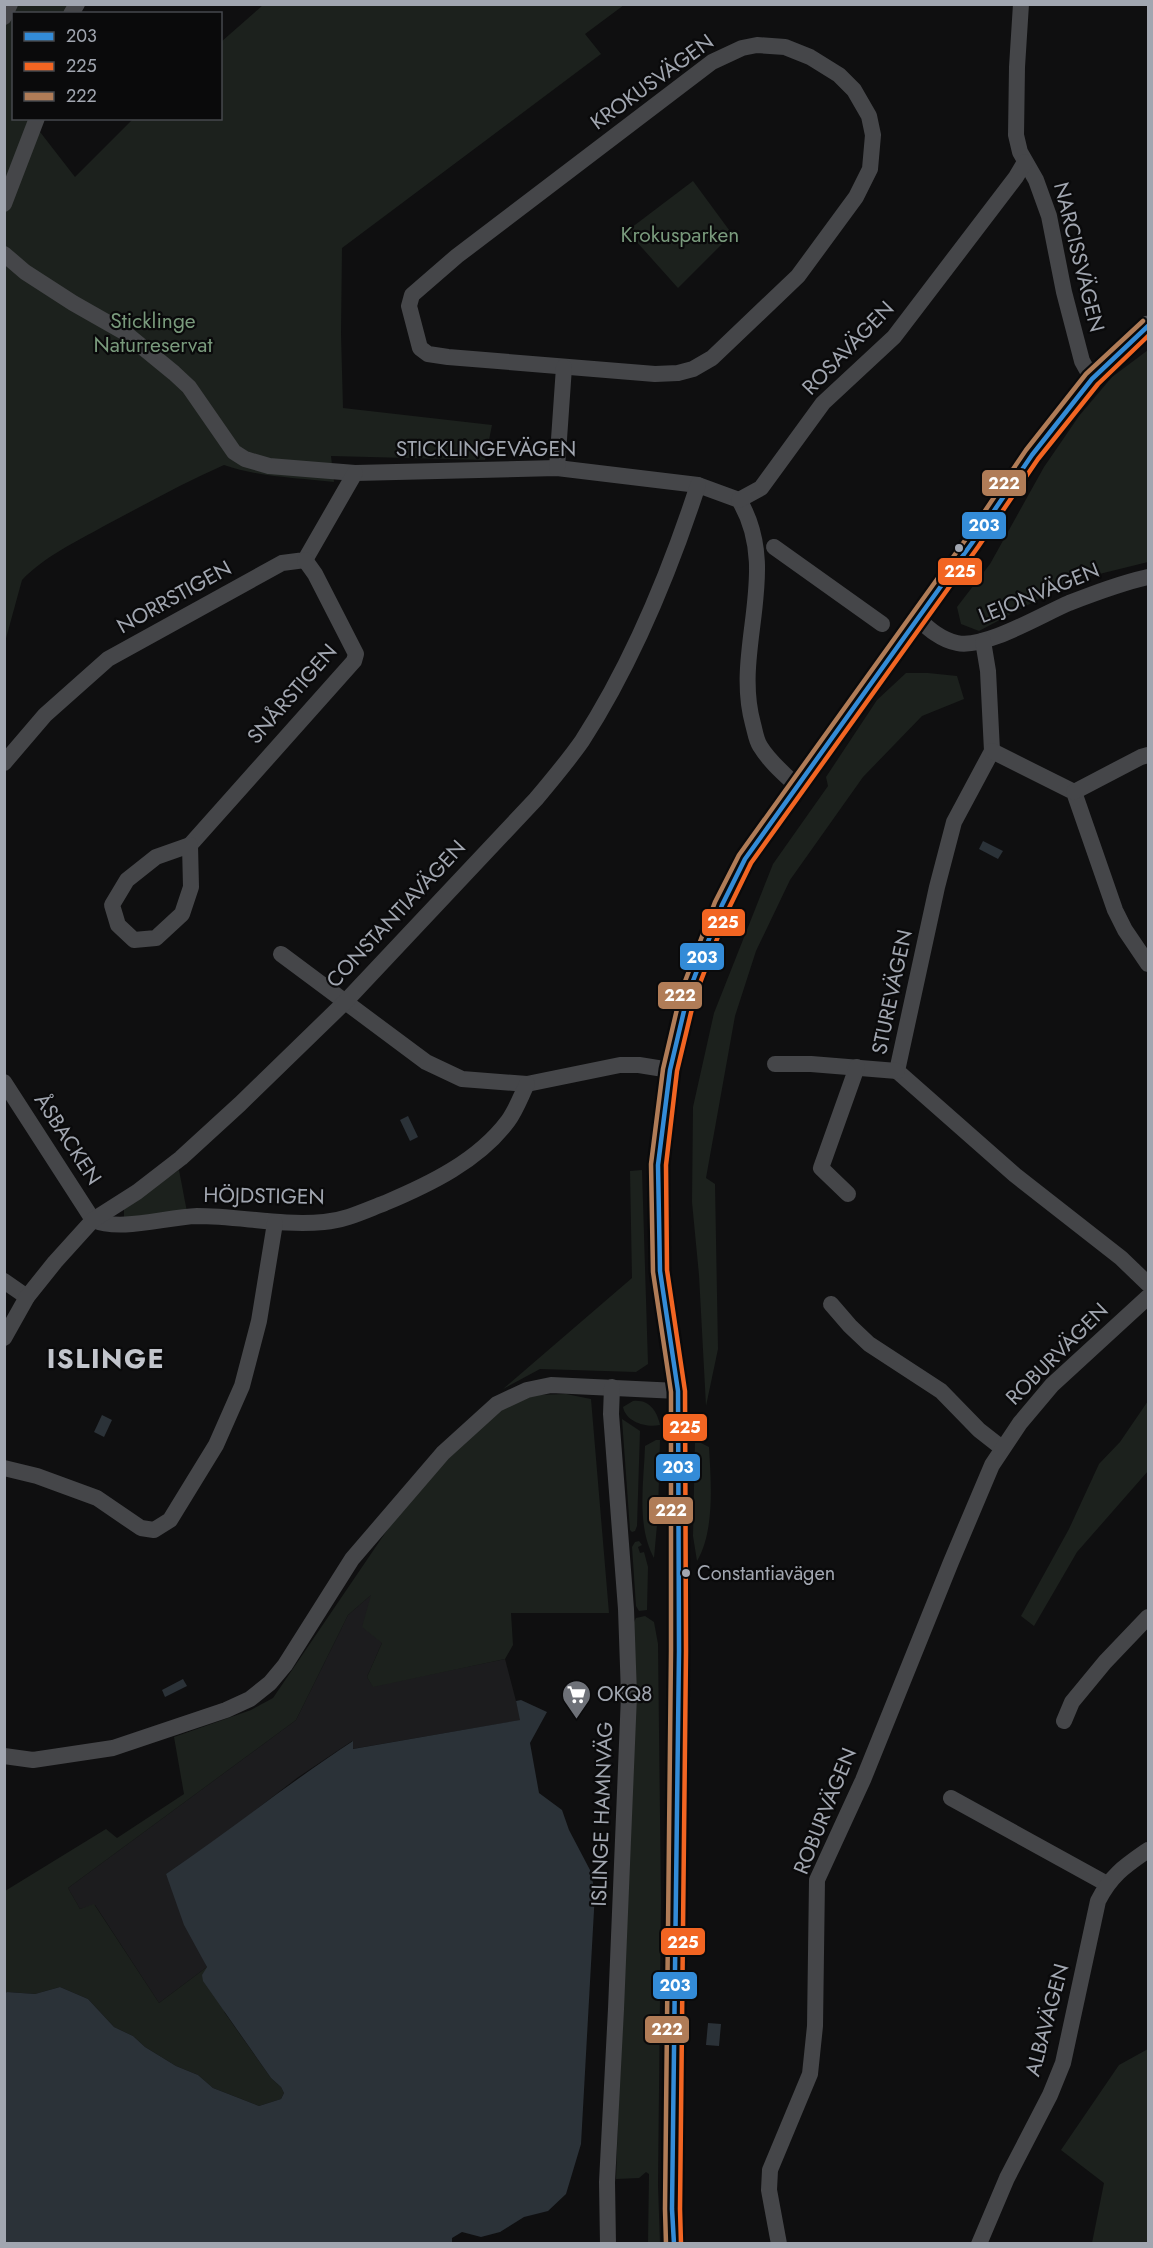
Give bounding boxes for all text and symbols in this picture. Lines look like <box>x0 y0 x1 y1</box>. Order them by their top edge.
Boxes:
legend <box>12 12 222 120</box>
text: 203 <box>66 23 97 49</box>
street label: KROKUSVÄGEN <box>584 27 720 137</box>
text: 225 <box>66 53 97 79</box>
text: 222 <box>66 83 97 109</box>
street label: NARCISSVÄGEN <box>1046 179 1112 335</box>
park label: Krokusparken <box>621 220 739 250</box>
street label: ROSAVÄGEN <box>795 294 901 402</box>
park label: Sticklinge Naturreservat <box>94 306 212 360</box>
street label: STICKLINGEVÄGEN <box>396 434 576 464</box>
line badge: 222 <box>981 469 1027 497</box>
text: 222 <box>988 472 1020 495</box>
line badge: 203 <box>961 511 1007 540</box>
text: 203 <box>968 514 1000 537</box>
unlabelled marker <box>953 542 965 554</box>
street label: NORRSTIGEN <box>111 553 237 641</box>
street label: LEJONVÄGEN <box>974 555 1104 631</box>
line badge: 225 <box>937 557 983 586</box>
text: 225 <box>944 560 976 583</box>
street label: SNÅRSTIGEN <box>240 637 344 751</box>
street label: CONSTANTIAVÄGEN <box>319 833 473 995</box>
line badge: 225 <box>701 908 746 937</box>
text: 225 <box>707 911 739 934</box>
street label: STUREVÄGEN <box>864 927 920 1057</box>
line badge: 203 <box>679 942 725 971</box>
text: 203 <box>686 946 718 969</box>
line badge: 222 <box>657 981 703 1010</box>
text: 222 <box>664 984 696 1007</box>
street label: ÅSBACKEN <box>27 1087 109 1191</box>
street label: HÖJDSTIGEN <box>203 1180 325 1212</box>
street label: ROBURVÄGEN <box>999 1296 1115 1412</box>
district label: ISLINGE <box>47 1339 165 1378</box>
line badge: 225 <box>662 1413 708 1442</box>
text: 225 <box>669 1416 701 1439</box>
line badge: 203 <box>655 1453 701 1482</box>
text: 203 <box>662 1456 694 1479</box>
line badge: 222 <box>648 1496 694 1525</box>
text: 222 <box>655 1499 687 1522</box>
place label: Constantiavägen <box>697 1559 835 1588</box>
marker: Constantiavägen <box>680 1567 692 1579</box>
supermarket icon: OKQ8 <box>560 1678 592 1720</box>
place label: OKQ8 <box>597 1679 652 1709</box>
street label: ISLINGE HAMNVÄG <box>584 1721 620 1907</box>
street label: ROBURVÄGEN <box>786 1743 864 1879</box>
line badge: 225 <box>660 1927 706 1956</box>
text: 225 <box>667 1931 699 1954</box>
street label: ALBAVÄGEN <box>1018 1960 1076 2080</box>
line badge: 203 <box>652 1971 698 2000</box>
text: 203 <box>659 1974 691 1997</box>
line badge: 222 <box>644 2015 690 2044</box>
text: 222 <box>651 2018 683 2041</box>

